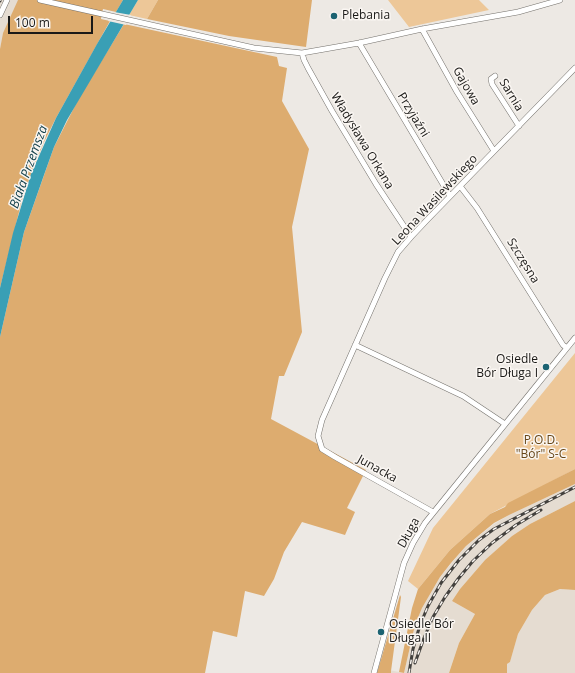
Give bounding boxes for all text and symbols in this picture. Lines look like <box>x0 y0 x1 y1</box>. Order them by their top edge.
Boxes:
scale bar <box>10 8 95 34</box>
place label: Plebania <box>342 9 390 23</box>
marker: Plebania <box>329 11 339 21</box>
text: 100 m <box>15 14 50 31</box>
street label: Gajowa <box>449 64 483 108</box>
street label: Sarnia <box>496 76 526 114</box>
street label: Władysława Orkana <box>328 90 396 192</box>
street label: Przyjaźni <box>394 90 432 140</box>
water label: Biała Przemsza <box>7 123 51 211</box>
street label: Leona Wasilewskiego <box>389 152 481 248</box>
street label: Szczęsna <box>504 236 542 286</box>
place label: Osiedle Bór Długa I <box>476 353 538 381</box>
marker: Osiedle Bór Długa I <box>541 362 551 372</box>
park label: P.O.D. "Bór" S-C <box>516 434 566 462</box>
street label: Junacka <box>355 452 399 486</box>
street label: Długa <box>395 515 423 551</box>
place label: Osiedle Bór Długa II <box>389 618 454 646</box>
marker: Osiedle Bór Długa II <box>376 627 386 637</box>

